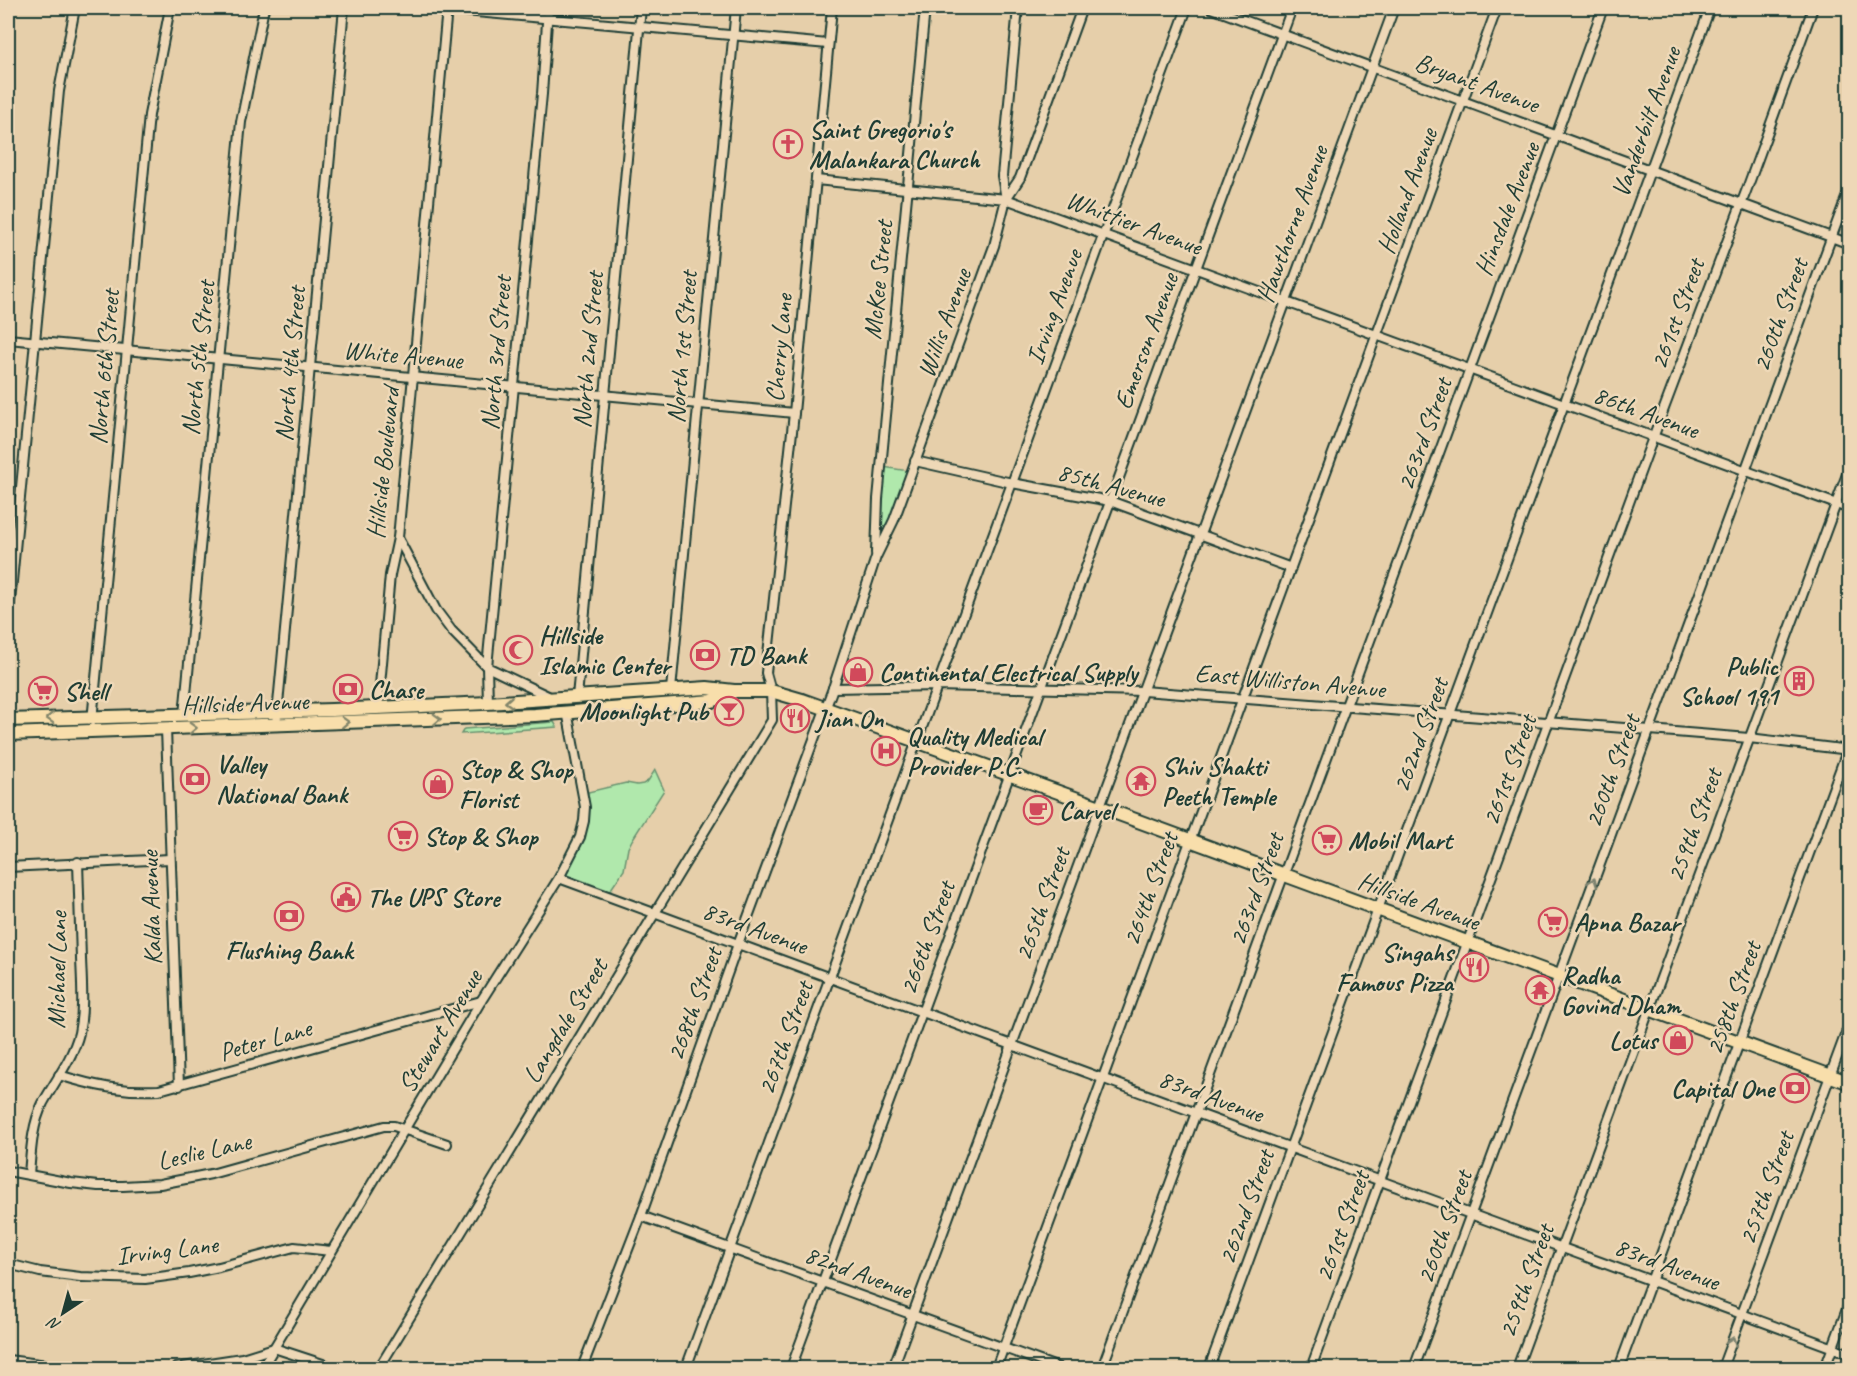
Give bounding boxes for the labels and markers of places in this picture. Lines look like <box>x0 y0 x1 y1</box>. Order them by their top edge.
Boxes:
place label: Saint Gregorio's Malankara Church <box>809 113 980 176</box>
church icon: Saint Gregorio's Malankara Church <box>772 128 804 160</box>
place label: Hillside Islamic Center <box>539 619 673 682</box>
mosque icon: Hillside Islamic Center <box>502 634 534 666</box>
bank icon: TD Bank <box>689 639 721 671</box>
place label: TD Bank <box>726 639 809 672</box>
place label: Public School 191 <box>1680 650 1781 713</box>
shop icon: Continental Electrical Supply <box>842 656 874 688</box>
place label: Continental Electrical Supply <box>879 656 1140 689</box>
building icon: Public School 191 <box>1783 665 1815 697</box>
bank icon: Chase <box>332 673 364 705</box>
place label: Chase <box>369 673 425 706</box>
supermarket icon: Shell <box>27 675 59 707</box>
place label: Shell <box>64 675 113 708</box>
place label: Moonlight Pub <box>579 695 710 728</box>
bar icon: Moonlight Pub <box>713 695 745 727</box>
restaurant icon: Jian On <box>779 702 811 734</box>
place label: Jian On <box>814 702 885 735</box>
place label: Quality Medical Provider P.C. <box>907 720 1047 783</box>
hospital icon: Quality Medical Provider P.C. <box>870 735 902 767</box>
place label: Valley National Bank <box>216 748 349 811</box>
place label: Shiv Shakti Peeth Temple <box>1162 750 1277 813</box>
place label: Stop & Shop Florist <box>459 753 575 816</box>
bank icon: Valley National Bank <box>179 763 211 795</box>
temple icon: Shiv Shakti Peeth Temple <box>1125 765 1157 797</box>
shop icon: Stop & Shop Florist <box>422 768 454 800</box>
cafe icon: Carvel <box>1022 794 1054 826</box>
place label: Carvel <box>1059 794 1120 827</box>
supermarket icon: Stop & Shop <box>387 820 419 852</box>
place label: Stop & Shop <box>424 820 540 853</box>
supermarket icon: Mobil Mart <box>1311 824 1343 856</box>
place label: Mobil Mart <box>1348 824 1454 857</box>
public building icon: The UPS Store <box>330 881 362 913</box>
place label: The UPS Store <box>367 881 502 914</box>
bank icon: Flushing Bank <box>273 900 305 932</box>
supermarket icon: Apna Bazar <box>1537 906 1569 938</box>
place label: Apna Bazar <box>1574 906 1682 939</box>
place label: Flushing Bank <box>226 934 355 967</box>
place label: Singahs Famous Pizza <box>1336 936 1456 999</box>
restaurant icon: Singahs Famous Pizza <box>1458 951 1490 983</box>
place label: Radha Govind Dham <box>1561 959 1682 1022</box>
temple icon: Radha Govind Dham <box>1524 974 1556 1006</box>
place label: Lotus <box>1609 1024 1660 1057</box>
shop icon: Lotus <box>1662 1024 1694 1056</box>
place label: Capital One <box>1671 1072 1776 1105</box>
bank icon: Capital One <box>1779 1072 1811 1104</box>

